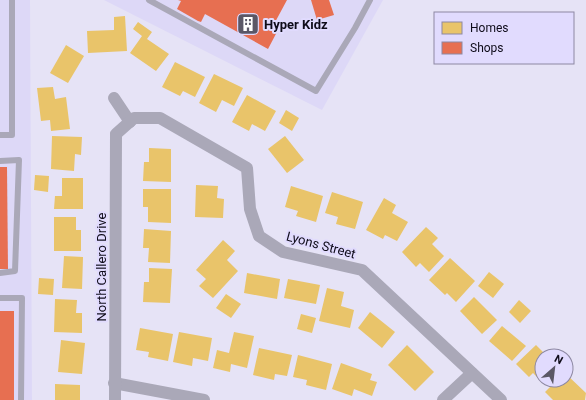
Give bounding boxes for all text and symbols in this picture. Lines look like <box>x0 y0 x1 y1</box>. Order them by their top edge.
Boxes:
building icon: Hyper Kidz <box>235 11 261 37</box>
legend <box>434 12 574 64</box>
place label: Hyper Kidz <box>264 17 328 32</box>
text: Homes <box>470 21 508 35</box>
text: Shops <box>470 41 504 55</box>
street label: North Callero Drive <box>94 212 109 321</box>
street label: Lyons Street <box>285 229 357 261</box>
north arrow <box>534 348 574 388</box>
text: N <box>552 352 565 367</box>

